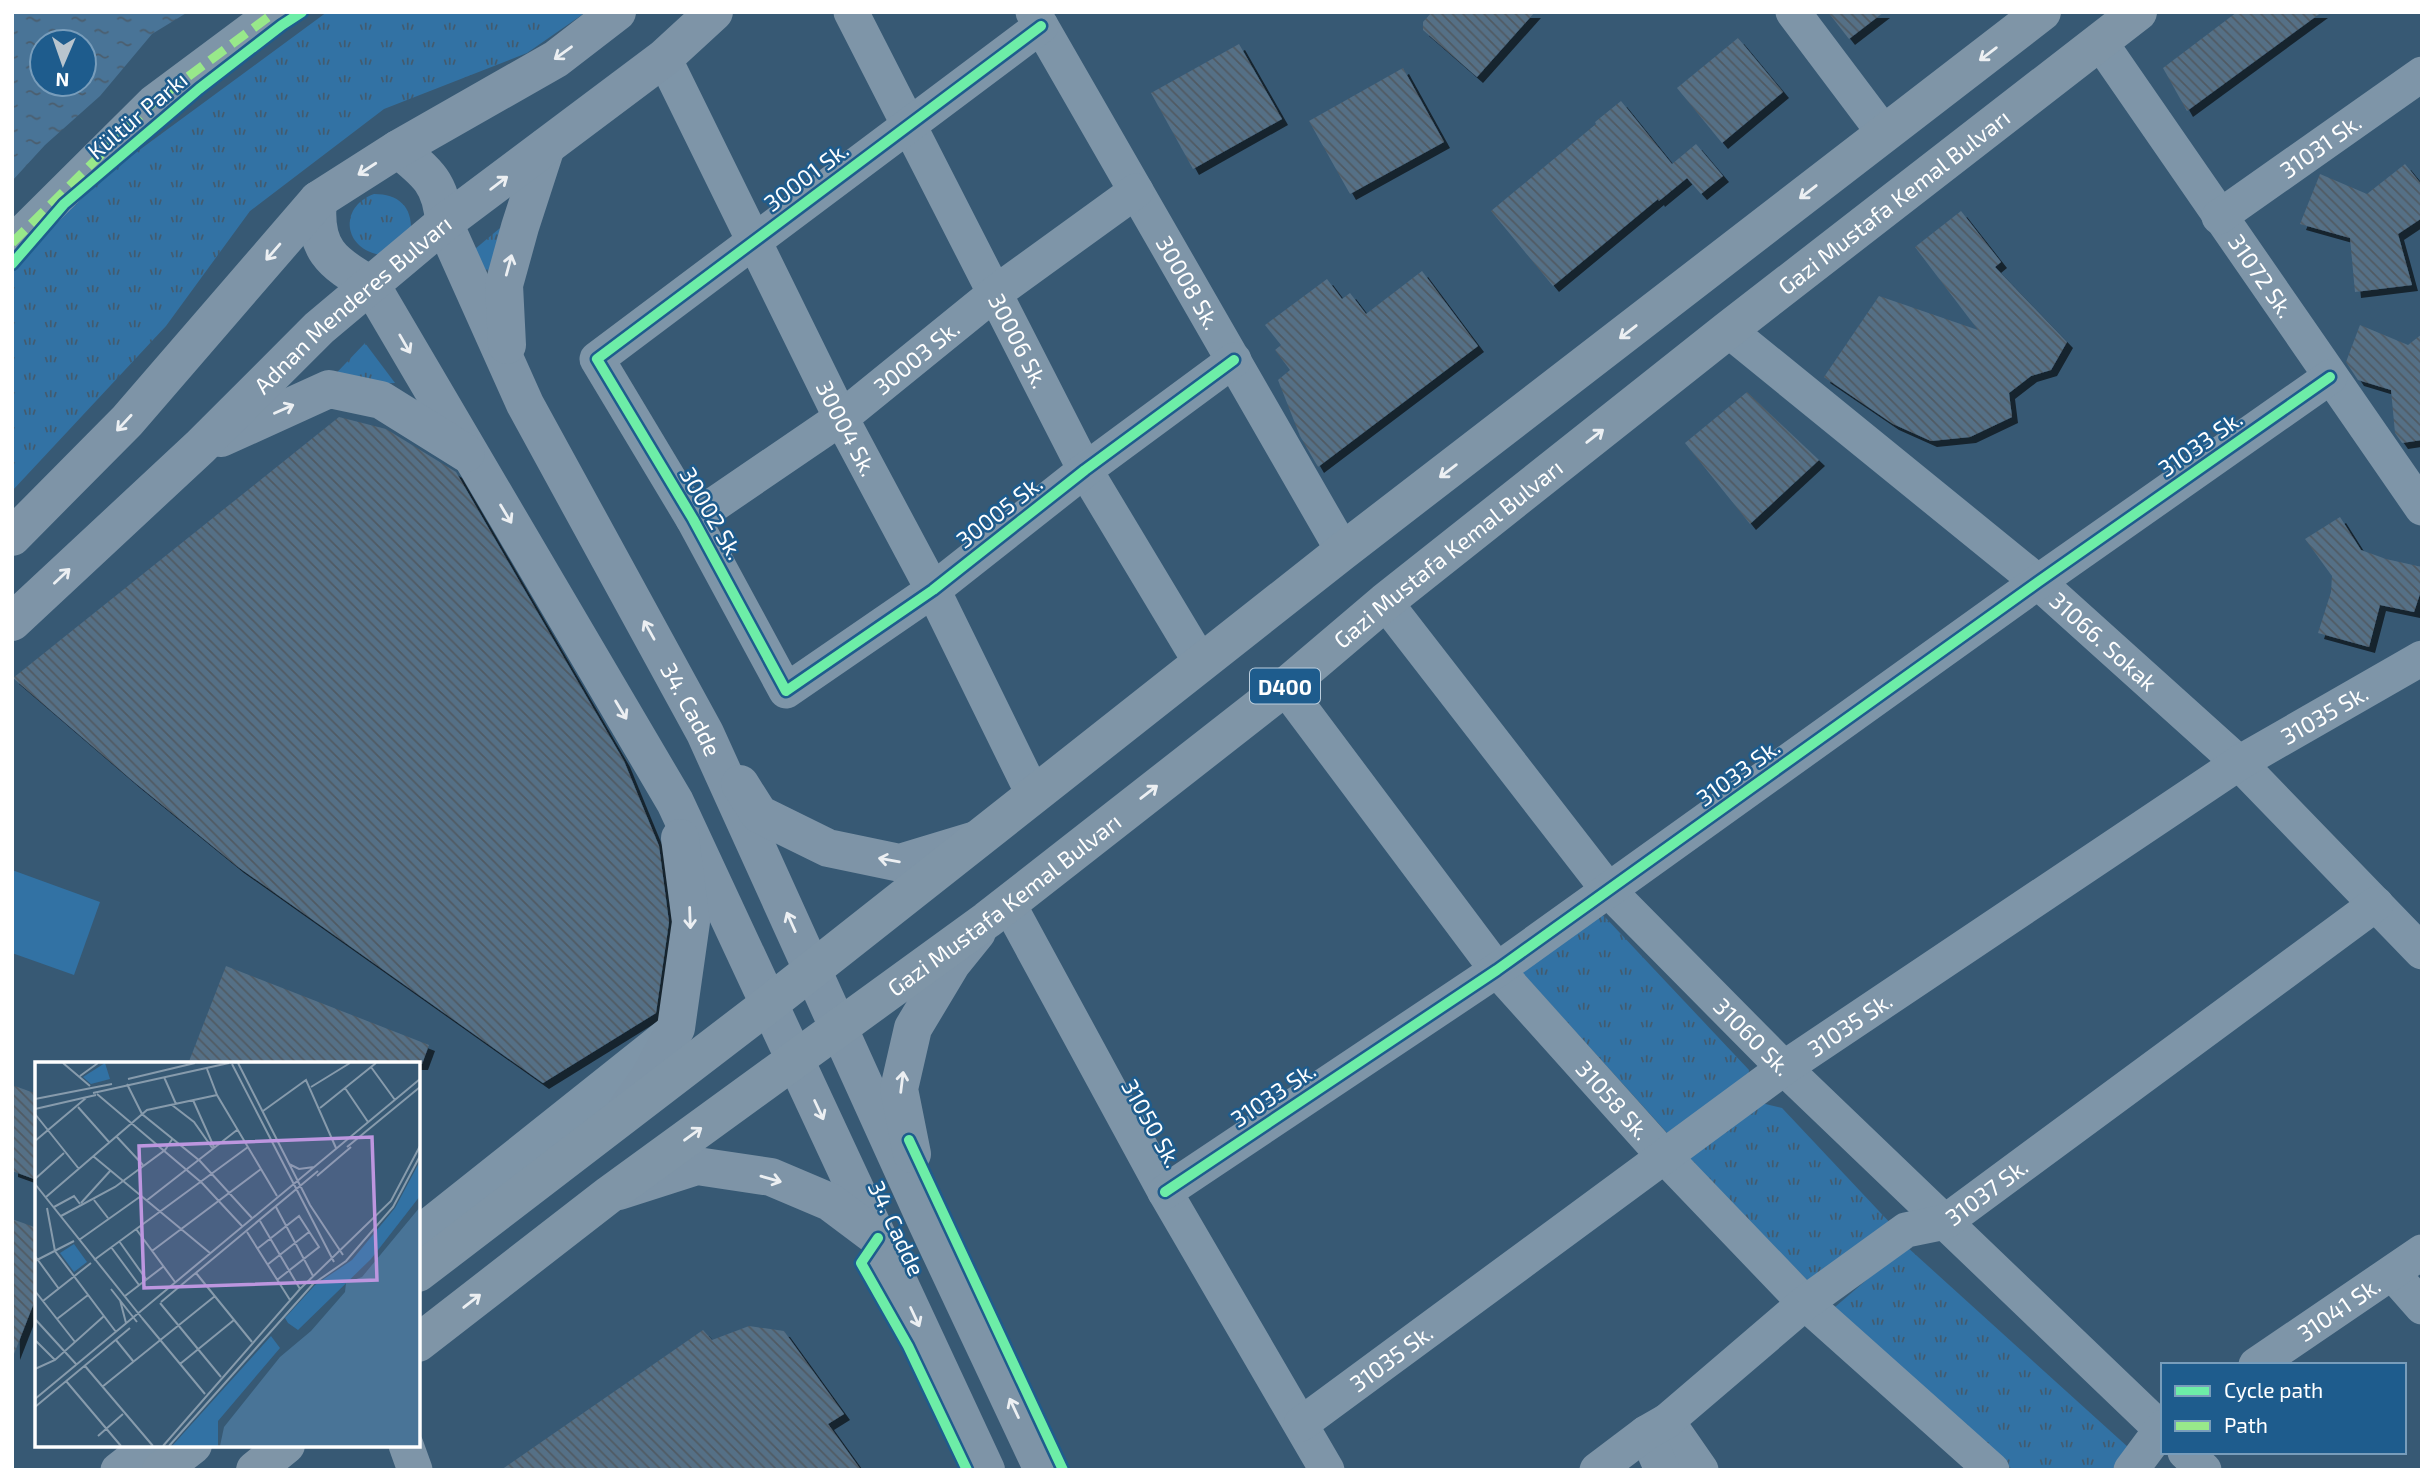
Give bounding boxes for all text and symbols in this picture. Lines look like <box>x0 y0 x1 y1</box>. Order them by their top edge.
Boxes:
north arrow <box>28 28 98 98</box>
one-way arrow <box>554 46 573 61</box>
one-way arrow <box>1979 46 1998 61</box>
street label: Kültür Parkı <box>81 65 193 165</box>
text: N <box>55 69 70 92</box>
street label: Gazi Mustafa Kemal Bulvarı <box>1772 103 2015 300</box>
street label: 31031 Sk. <box>2274 107 2366 184</box>
street label: 30001 Sk. <box>758 135 854 217</box>
one-way arrow <box>357 162 377 176</box>
one-way arrow <box>489 175 508 190</box>
one-way arrow <box>1799 185 1817 200</box>
street label: Adnan Menderes Bulvarı <box>248 209 456 399</box>
street label: 31072 Sk. <box>2223 228 2300 323</box>
street label: 30008 Sk. <box>1151 231 1226 334</box>
one-way arrow <box>265 242 281 260</box>
one-way arrow <box>503 255 516 277</box>
street label: 30006 Sk. <box>983 289 1055 393</box>
street label: 30003 Sk. <box>868 314 965 400</box>
one-way arrow <box>1620 325 1638 340</box>
one-way arrow <box>399 333 412 354</box>
street label: 30004 Sk. <box>811 376 883 481</box>
one-way arrow <box>273 402 294 415</box>
street label: 31033 Sk. <box>2152 404 2248 482</box>
one-way arrow <box>116 414 133 431</box>
one-way arrow <box>1585 428 1603 443</box>
street label: Gazi Mustafa Kemal Bulvarı <box>1328 453 1568 654</box>
street label: 30002 Sk. <box>674 462 750 564</box>
one-way arrow <box>1439 464 1458 479</box>
street label: 30005 Sk. <box>950 469 1048 553</box>
one-way arrow <box>499 504 513 524</box>
one-way arrow <box>53 567 70 584</box>
street label: 31066. Sokak <box>2044 586 2163 697</box>
one-way arrow <box>642 620 655 641</box>
street label: 34. Cadde <box>655 658 727 760</box>
road number: D400 <box>1250 668 1320 704</box>
street label: 31035 Sk. <box>2276 678 2373 750</box>
one-way arrow <box>615 700 629 720</box>
street label: 31033 Sk. <box>1691 732 1785 812</box>
one-way arrow <box>1140 785 1158 800</box>
street label: Gazi Mustafa Kemal Bulvarı <box>882 807 1126 1002</box>
one-way arrow <box>878 853 901 867</box>
one-way arrow <box>683 906 696 929</box>
one-way arrow <box>784 912 797 934</box>
street label: 31035 Sk. <box>1802 986 1897 1062</box>
street label: 31060 Sk. <box>1708 992 1797 1081</box>
street label: 31058 Sk. <box>1571 1054 1656 1145</box>
street label: 31033 Sk. <box>1225 1055 1321 1133</box>
inset map <box>35 1062 420 1447</box>
one-way arrow <box>895 1071 908 1094</box>
street label: 31050 Sk. <box>1116 1074 1188 1172</box>
one-way arrow <box>813 1099 826 1121</box>
one-way arrow <box>683 1127 702 1141</box>
street label: 31037 Sk. <box>1940 1152 2033 1231</box>
one-way arrow <box>759 1173 782 1186</box>
street label: 34. Cadde <box>863 1176 931 1280</box>
street label: 31041 Sk. <box>2292 1271 2385 1347</box>
one-way arrow <box>462 1293 481 1308</box>
one-way arrow <box>909 1306 922 1327</box>
street label: 31035 Sk. <box>1344 1318 1438 1397</box>
legend <box>2161 1363 2406 1454</box>
text: Cycle path <box>2224 1377 2323 1402</box>
one-way arrow <box>1007 1398 1020 1419</box>
text: Path <box>2224 1412 2268 1437</box>

